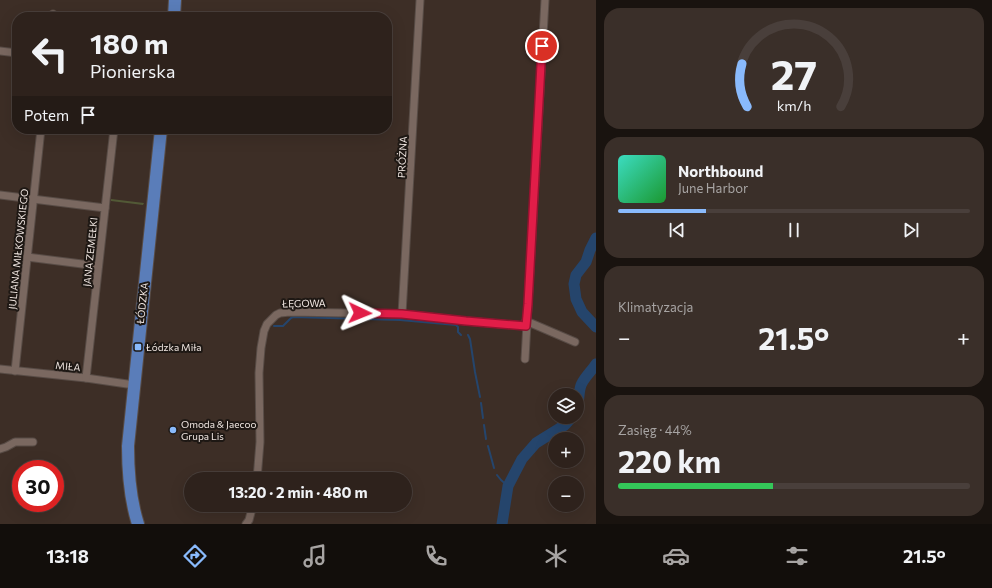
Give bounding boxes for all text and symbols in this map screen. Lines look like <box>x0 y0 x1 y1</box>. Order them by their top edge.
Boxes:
text: 180 m <box>90 26 168 60</box>
icon: left <box>24 28 76 80</box>
pin <box>525 29 559 63</box>
icon: arrive <box>531 35 553 57</box>
text: 27 <box>771 47 817 98</box>
text: Pionierska <box>90 60 175 82</box>
text: km/h <box>777 95 811 113</box>
icon: arrive <box>77 104 99 126</box>
text: Potem <box>24 106 69 124</box>
street label: PRÓŻNA <box>395 136 409 178</box>
text: Northbound <box>678 162 763 180</box>
text: June Harbor <box>678 180 748 196</box>
street label: JULIANA MIŁKOWSKIEGO <box>6 188 30 310</box>
street label: JANA ZEMEŁKI <box>80 217 100 287</box>
icon: previous <box>666 219 688 241</box>
icon: pause <box>783 219 805 241</box>
icon: next <box>900 219 922 241</box>
street label: ŁÓDZKA <box>134 282 150 325</box>
position arrow <box>339 292 381 334</box>
street label: ŁĘGOWA <box>281 297 326 309</box>
text: Klimatyzacja <box>618 299 693 315</box>
text: 21.5° <box>758 319 829 356</box>
text: − <box>618 324 631 351</box>
text: + <box>957 324 970 351</box>
place label: Łódzka Miła <box>145 341 201 353</box>
marker: Łódzka Miła <box>133 342 143 352</box>
street label: MIŁA <box>55 359 81 373</box>
map controls <box>548 388 584 512</box>
button: layers <box>548 388 584 424</box>
place label: Omoda & Jaecoo Grupa Lis <box>181 418 256 442</box>
text: Zasięg · 44% <box>618 422 692 438</box>
marker: Omoda & Jaecoo Grupa Lis <box>168 425 178 435</box>
button: + <box>548 432 584 468</box>
text: 220 km <box>618 442 721 479</box>
speed limit sign: 30 <box>12 460 64 512</box>
button: − <box>548 476 584 512</box>
text: 13:20 · 2 min · 480 m <box>228 483 368 501</box>
icon: directions <box>181 542 209 570</box>
icon: music <box>301 542 329 570</box>
icon: phone <box>422 542 450 570</box>
icon: climate <box>542 542 570 570</box>
icon: car <box>662 542 690 570</box>
icon: filters <box>783 542 811 570</box>
text: 13:18 <box>46 545 89 567</box>
text: 21.5° <box>903 545 946 567</box>

